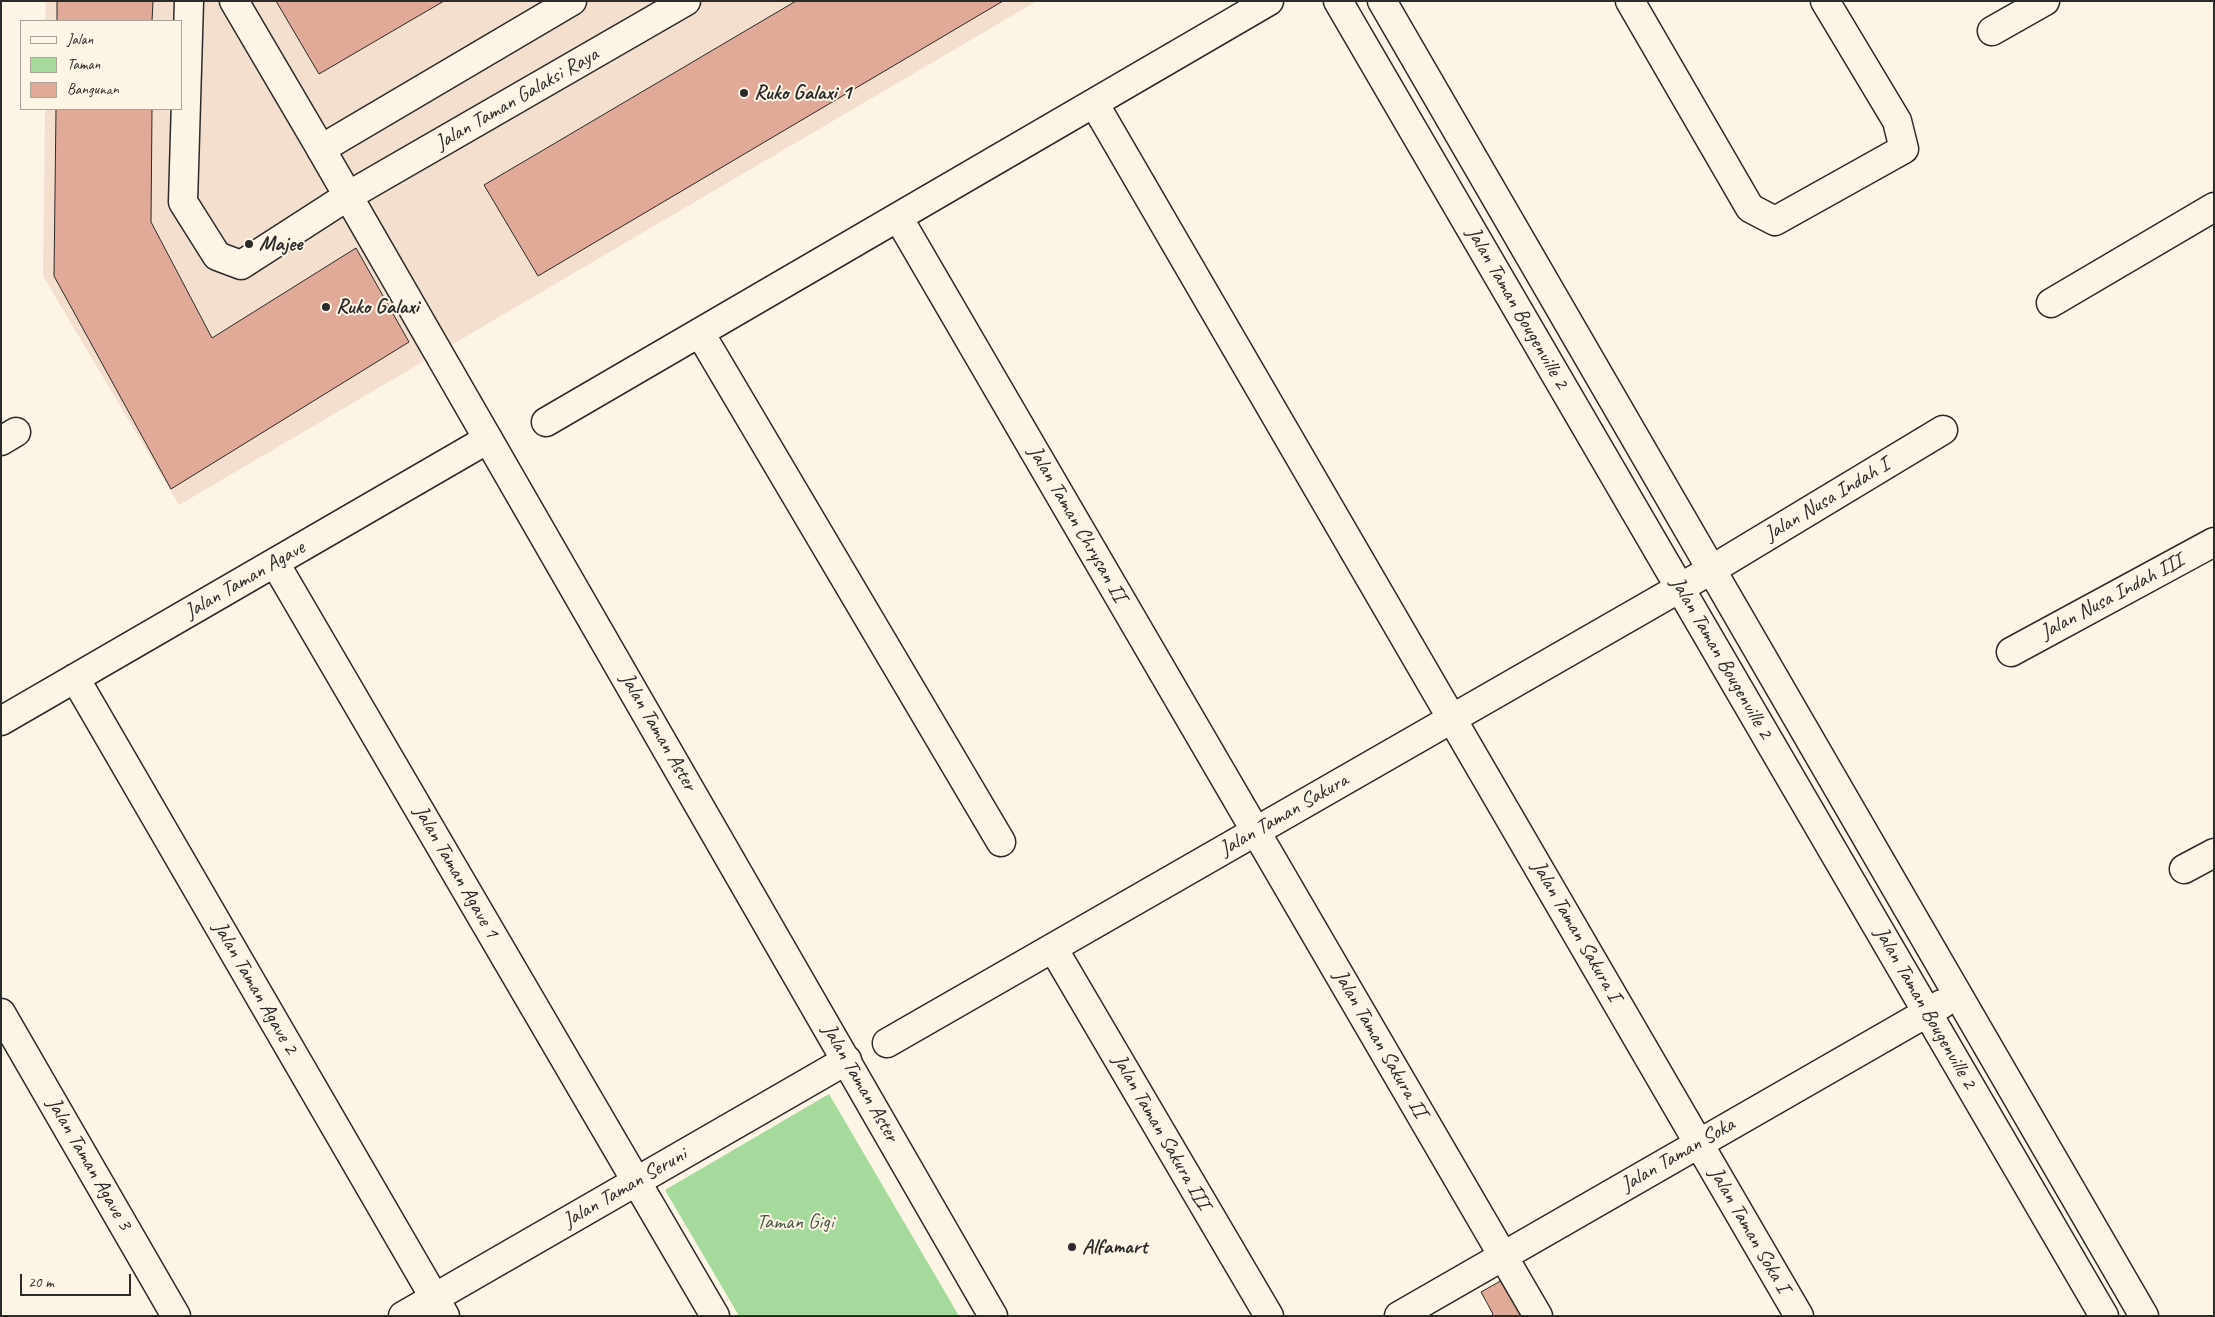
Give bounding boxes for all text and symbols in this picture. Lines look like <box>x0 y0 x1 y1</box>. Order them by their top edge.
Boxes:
legend <box>20 20 182 110</box>
text: Jalan <box>67 30 93 49</box>
street label: Jalan Taman Galaksi Raya <box>431 42 603 156</box>
text: Taman <box>67 55 100 74</box>
text: Bangunan <box>67 80 119 99</box>
place label: Ruko Galaxi 1 <box>754 80 851 106</box>
marker: Ruko Galaxi 1 <box>738 87 750 99</box>
street label: Jalan Taman Bougenville 2 <box>1460 223 1574 393</box>
place label: Majee <box>259 231 302 257</box>
marker: Majee <box>243 238 255 250</box>
place label: Ruko Galaxi <box>336 294 419 320</box>
marker: Ruko Galaxi <box>320 301 332 313</box>
street label: Jalan Taman Chrysan II <box>1022 441 1132 607</box>
street label: Jalan Nusa Indah I <box>1760 453 1894 547</box>
street label: Jalan Taman Agave <box>180 535 310 625</box>
street label: Jalan Nusa Indah III <box>2036 549 2188 645</box>
street label: Jalan Taman Bougenville 2 <box>1664 573 1778 743</box>
street label: Jalan Taman Aster <box>614 668 702 796</box>
street label: Jalan Taman Sakura <box>1215 768 1353 862</box>
street label: Jalan Taman Agave 1 <box>408 801 504 943</box>
street label: Jalan Taman Sakura I <box>1526 856 1626 1006</box>
street label: Jalan Taman Agave 2 <box>207 917 303 1059</box>
street label: Jalan Taman Bougenville 2 <box>1868 923 1982 1093</box>
street label: Jalan Taman Sakura II <box>1327 966 1433 1122</box>
street label: Jalan Taman Aster <box>816 1019 904 1147</box>
street label: Jalan Taman Sakura III <box>1106 1050 1216 1214</box>
street label: Jalan Taman Agave 3 <box>41 1093 137 1235</box>
street label: Jalan Taman Soka <box>1617 1112 1739 1198</box>
street label: Jalan Taman Seruni <box>559 1142 691 1234</box>
street label: Jalan Taman Soka I <box>1703 1163 1795 1297</box>
park label: Taman Gigi <box>756 1209 834 1235</box>
place label: Alfamart <box>1082 1234 1147 1260</box>
marker: Alfamart <box>1066 1241 1078 1253</box>
scale bar <box>22 1264 134 1296</box>
text: 20 m <box>28 1273 54 1292</box>

